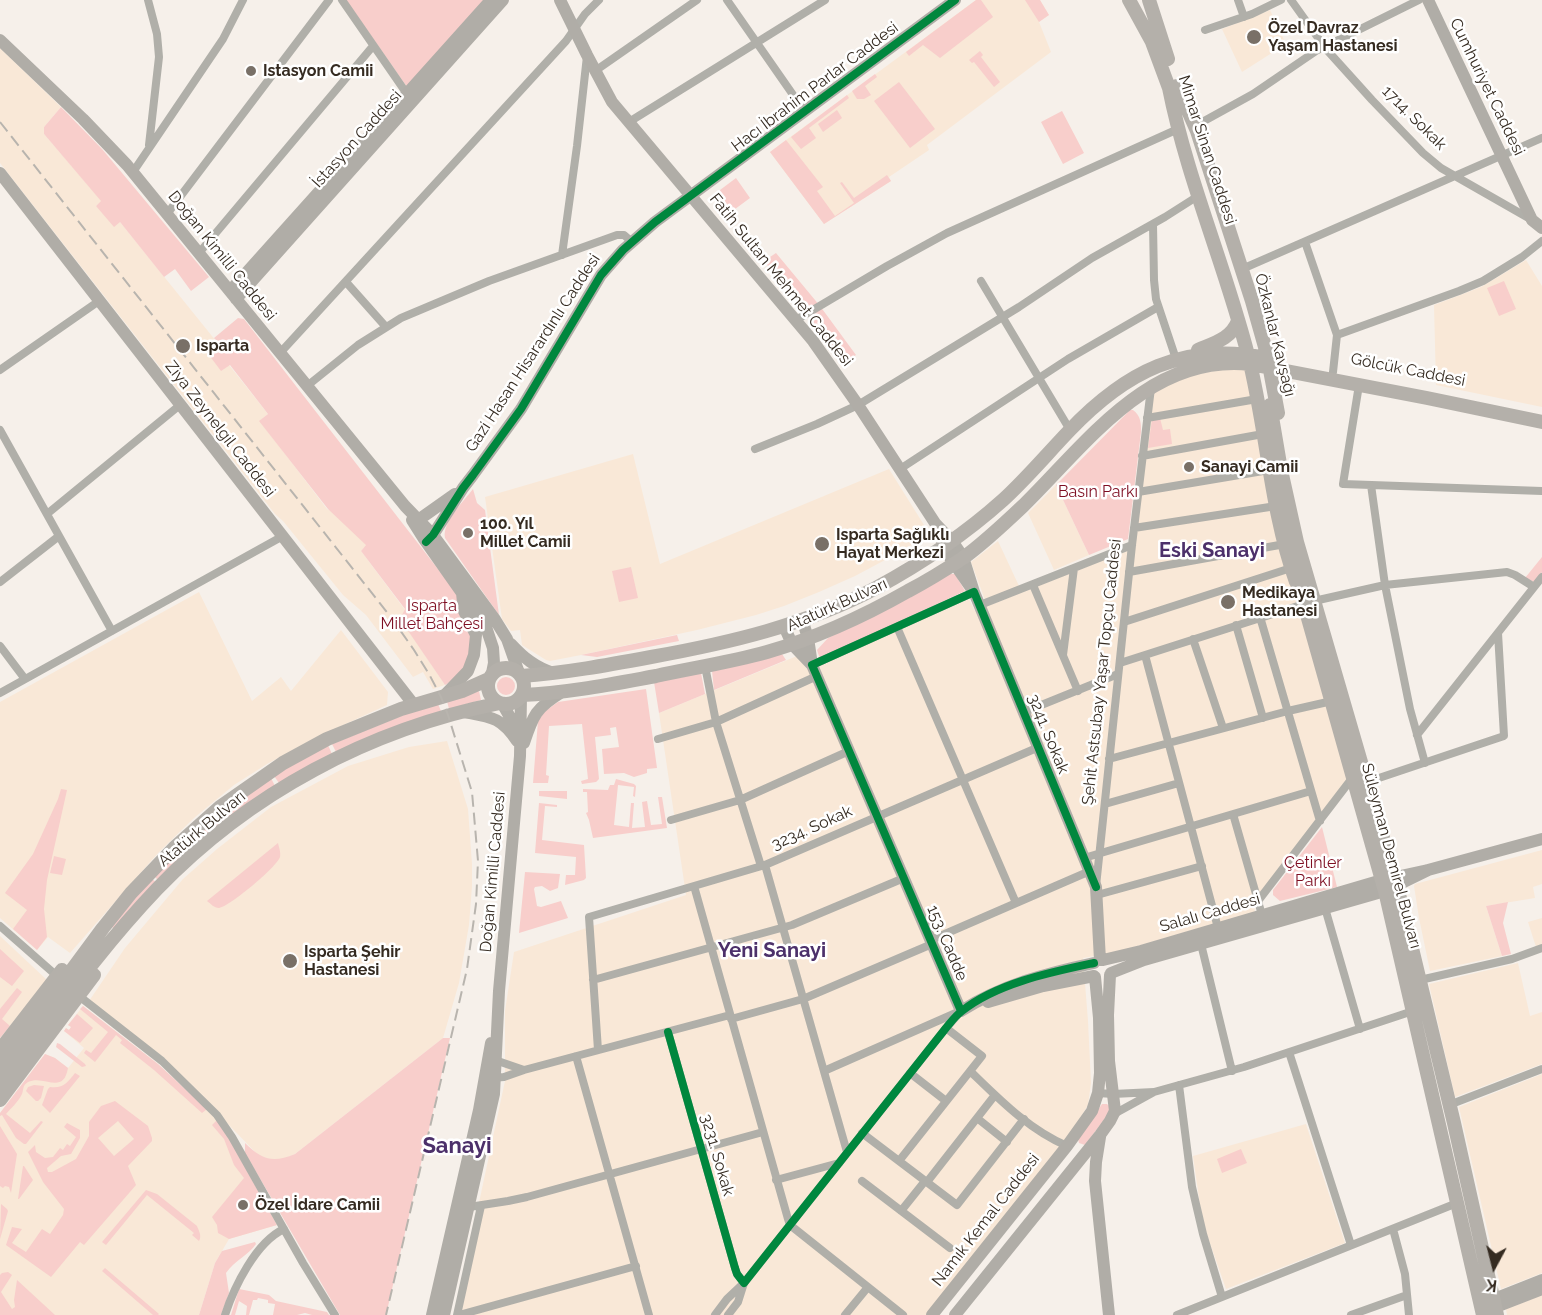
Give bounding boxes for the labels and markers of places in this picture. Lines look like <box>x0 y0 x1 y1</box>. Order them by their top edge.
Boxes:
place label: Özel Davraz Yaşam Hastanesi <box>1268 18 1398 56</box>
marker: Özel Davraz Yaşam Hastanesi <box>1245 28 1263 46</box>
place label: Istasyon Camii <box>263 61 373 81</box>
marker: Istasyon Camii <box>244 64 258 78</box>
place label: Isparta <box>196 336 249 356</box>
marker: Isparta <box>174 337 192 355</box>
place label: Sanayi Camii <box>1201 457 1298 477</box>
marker: Sanayi Camii <box>1182 460 1196 474</box>
place label: 100. Yıl Millet Camii <box>480 514 571 552</box>
place label: Isparta Sağlıklı Hayat Merkezi <box>836 525 949 563</box>
marker: 100. Yıl Millet Camii <box>461 526 475 540</box>
marker: Isparta Sağlıklı Hayat Merkezi <box>813 535 831 553</box>
place label: Medikaya Hastanesi <box>1242 583 1317 621</box>
marker: Medikaya Hastanesi <box>1219 593 1237 611</box>
place label: Isparta Şehir Hastanesi <box>304 942 400 980</box>
marker: Isparta Şehir Hastanesi <box>281 952 299 970</box>
place label: Özel İdare Camii <box>255 1195 380 1215</box>
marker: Özel İdare Camii <box>236 1198 250 1212</box>

